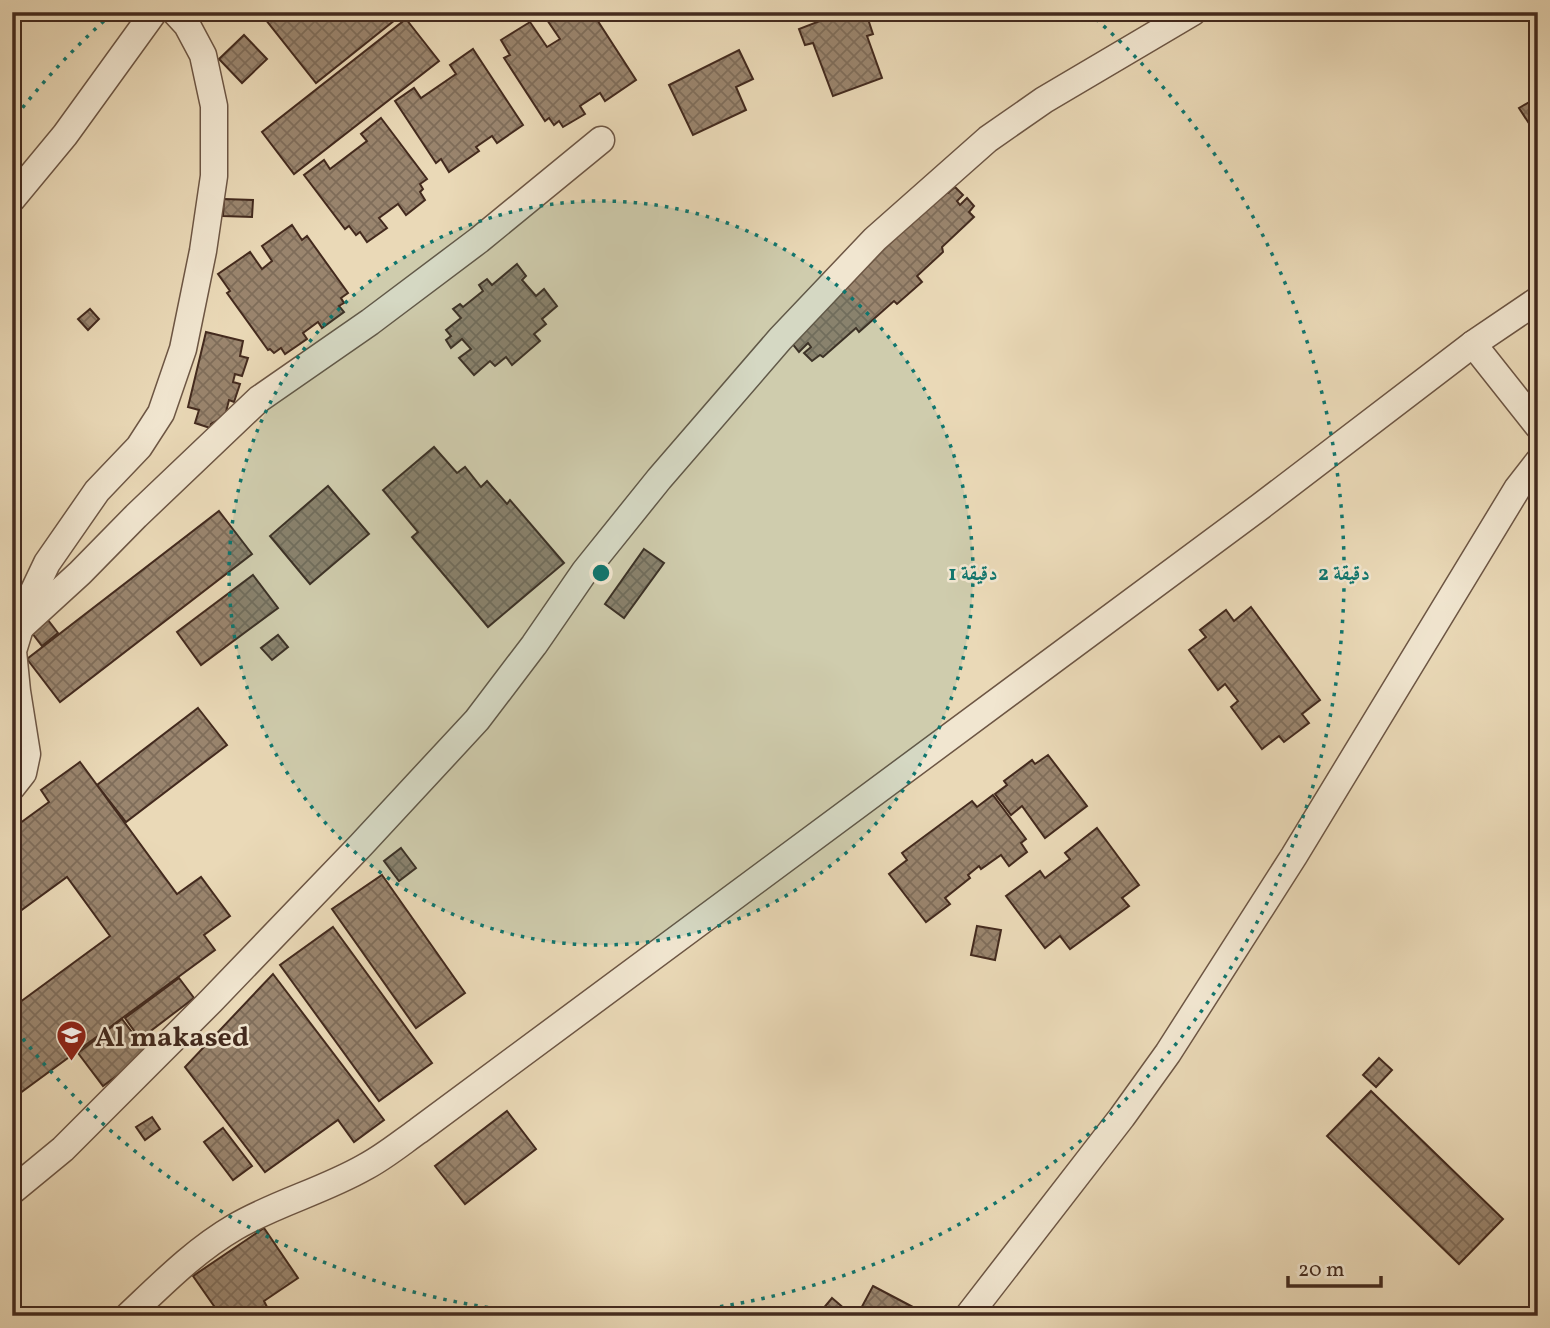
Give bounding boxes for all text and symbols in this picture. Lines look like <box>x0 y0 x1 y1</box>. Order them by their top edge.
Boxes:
text: 1 دقيقة <box>948 560 998 589</box>
text: 2 دقيقة <box>1318 560 1370 589</box>
centre of rings <box>589 561 613 585</box>
school or university icon: Al makased <box>55 1019 89 1063</box>
place label: Al makased <box>95 1019 249 1058</box>
scale bar <box>1288 1244 1380 1288</box>
text: 20 m <box>1298 1256 1344 1285</box>

